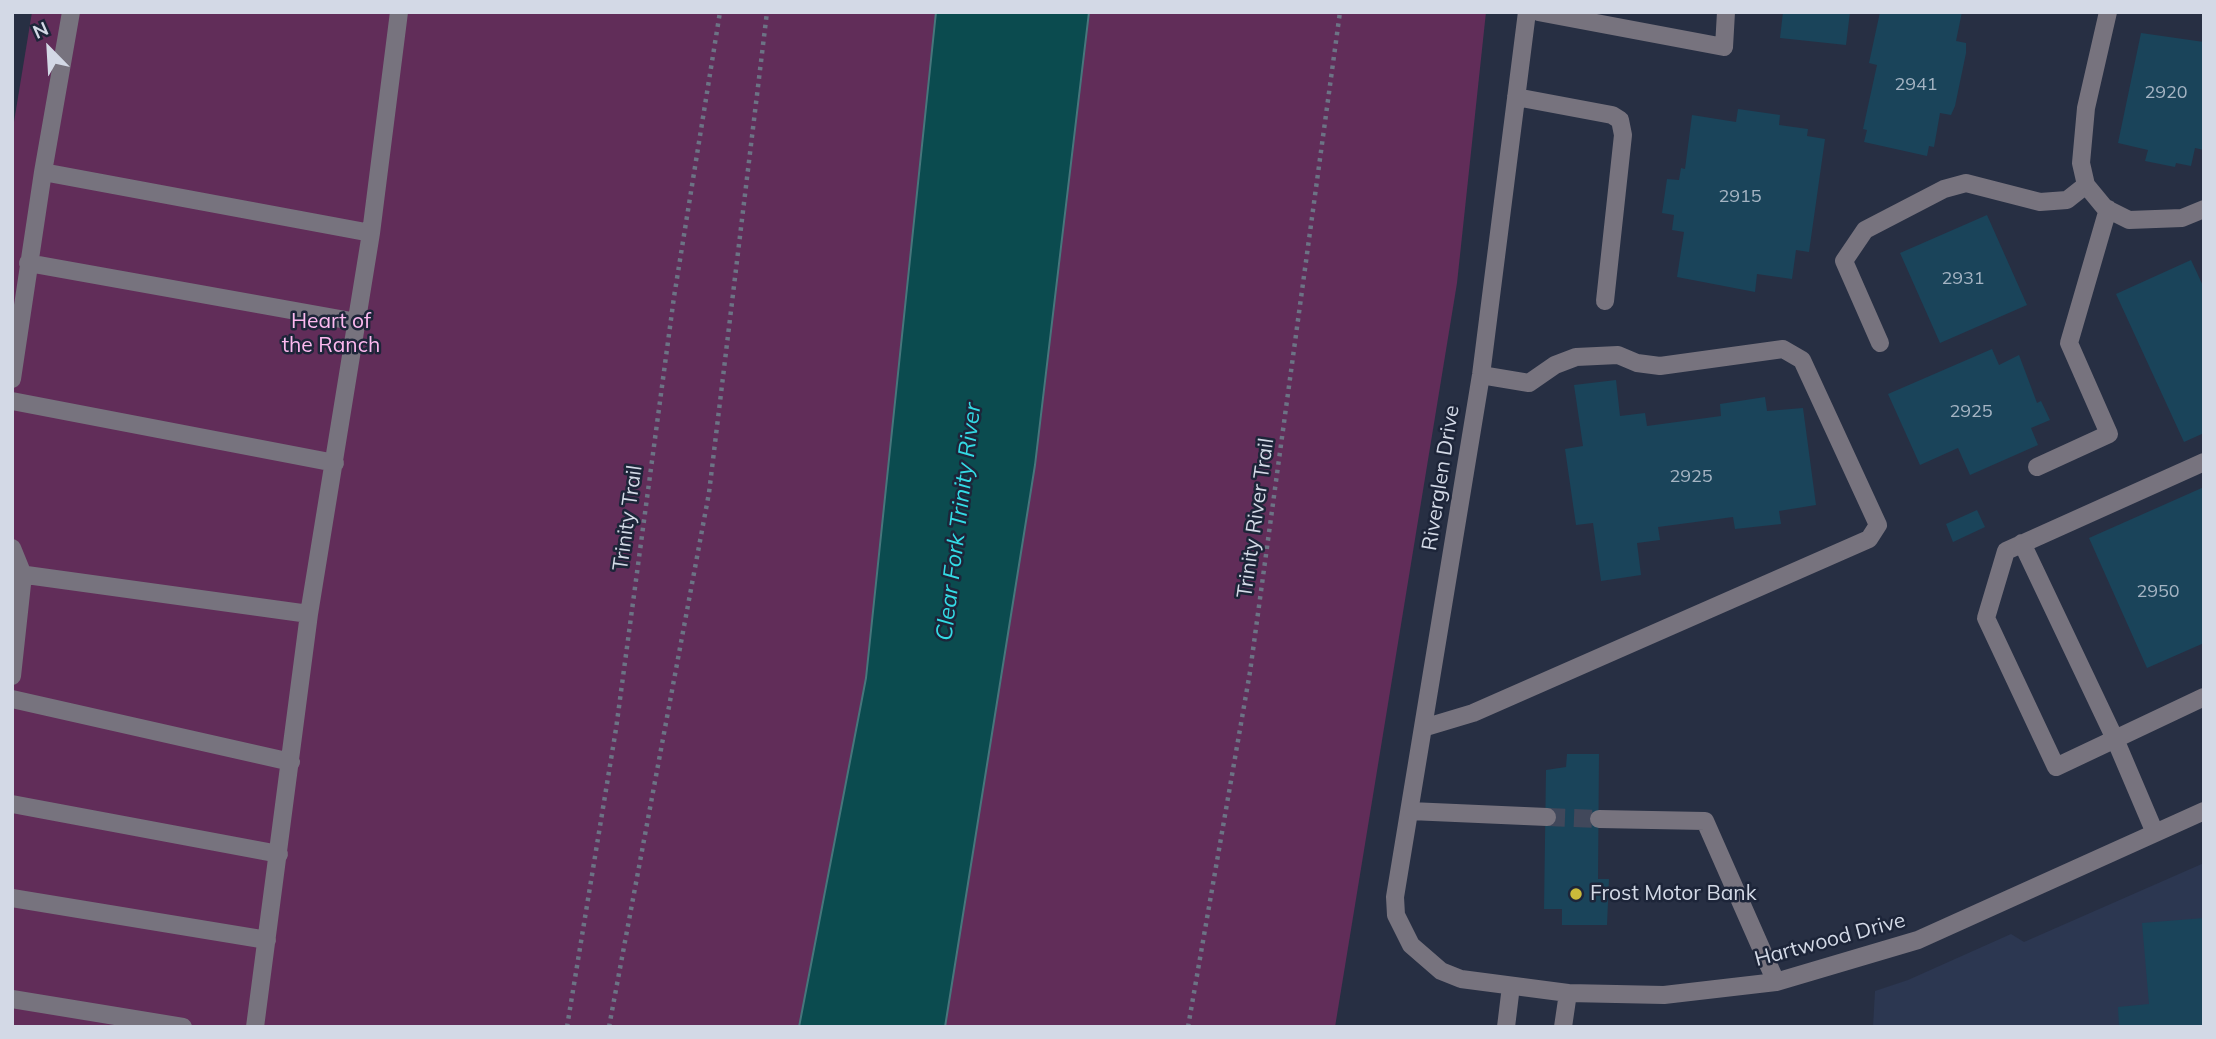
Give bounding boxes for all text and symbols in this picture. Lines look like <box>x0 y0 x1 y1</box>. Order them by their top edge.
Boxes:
north arrow <box>14 14 84 84</box>
text: N <box>29 16 52 44</box>
house number: 2941 <box>1894 74 1938 96</box>
house number: 2920 <box>2144 82 2188 104</box>
house number: 2915 <box>1718 186 1762 208</box>
house number: 2931 <box>1941 268 1985 290</box>
park label: Heart of the Ranch <box>282 309 380 359</box>
house number: 2925 <box>1949 401 1993 423</box>
water label: Clear Fork Trinity River <box>931 402 987 642</box>
street label: Riverglen Drive <box>1417 403 1465 553</box>
street label: Trinity River Trail <box>1232 436 1280 600</box>
street label: Trinity Trail <box>608 464 648 572</box>
house number: 2925 <box>1669 466 1713 488</box>
house number: 2950 <box>2136 581 2180 603</box>
place label: Frost Motor Bank <box>1590 881 1756 907</box>
marker: Frost Motor Bank <box>1568 886 1584 902</box>
street label: Hartwood Drive <box>1752 908 1908 972</box>

